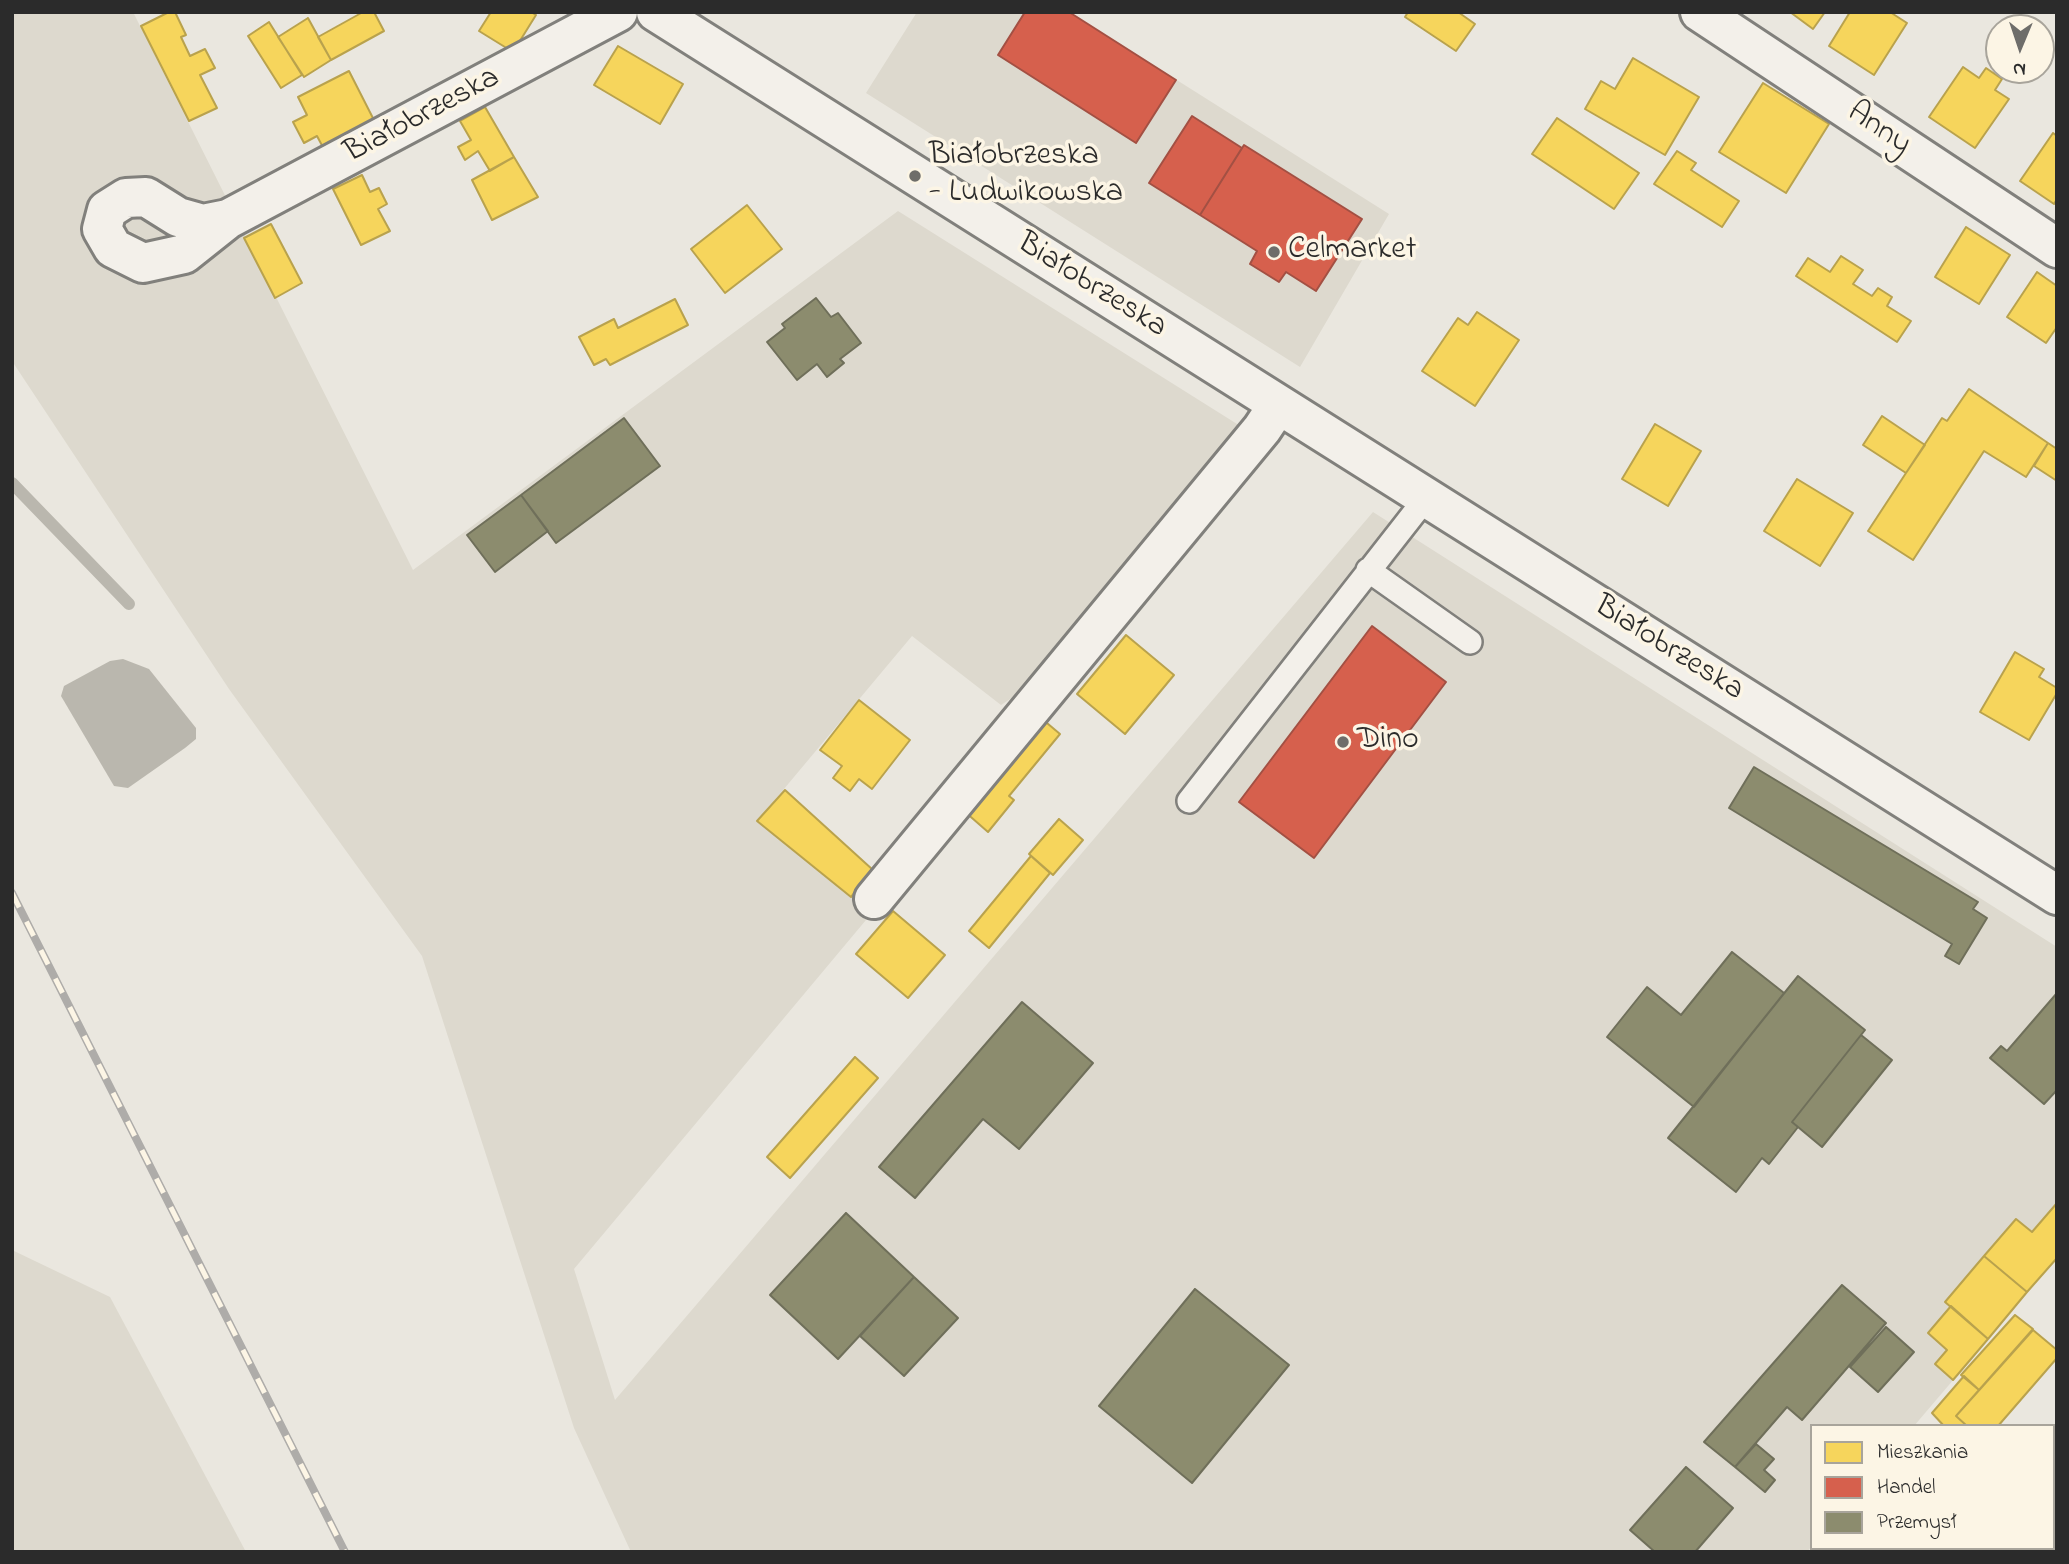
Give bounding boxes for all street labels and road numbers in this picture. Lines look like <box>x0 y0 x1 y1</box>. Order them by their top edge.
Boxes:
street label: Białobrzeska <box>339 60 507 174</box>
street label: Anny <box>1839 95 1917 165</box>
street label: Białobrzeska <box>1009 226 1173 348</box>
street label: Białobrzeska <box>1586 589 1750 711</box>

